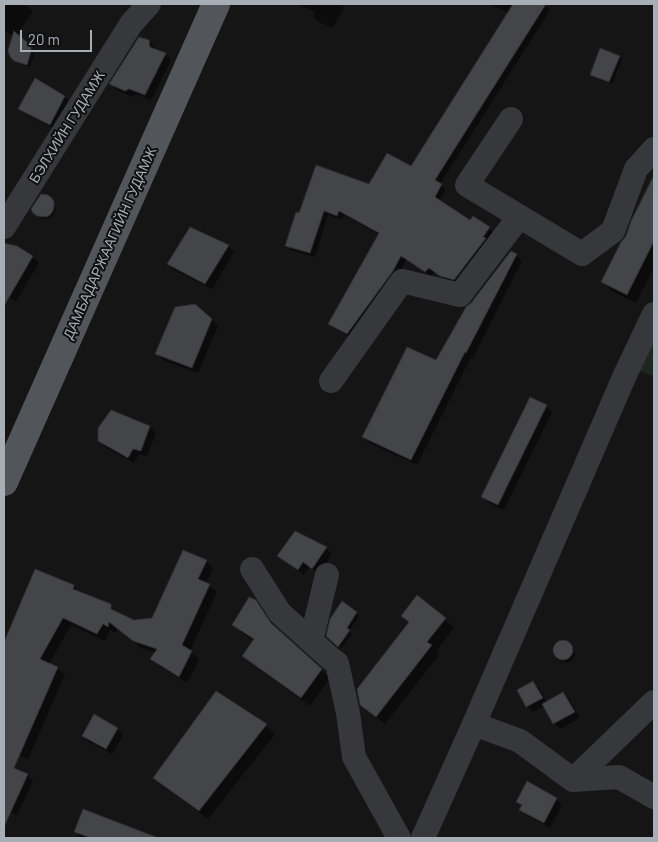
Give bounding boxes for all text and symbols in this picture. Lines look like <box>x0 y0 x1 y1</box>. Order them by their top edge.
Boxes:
scale bar <box>22 20 95 52</box>
text: 20 m <box>28 30 60 48</box>
street label: БЭЛХИЙН ГУДАМЖ <box>26 68 108 186</box>
street label: ДАМБАДАРЖААГИЙН ГУДАМЖ <box>60 144 160 342</box>

